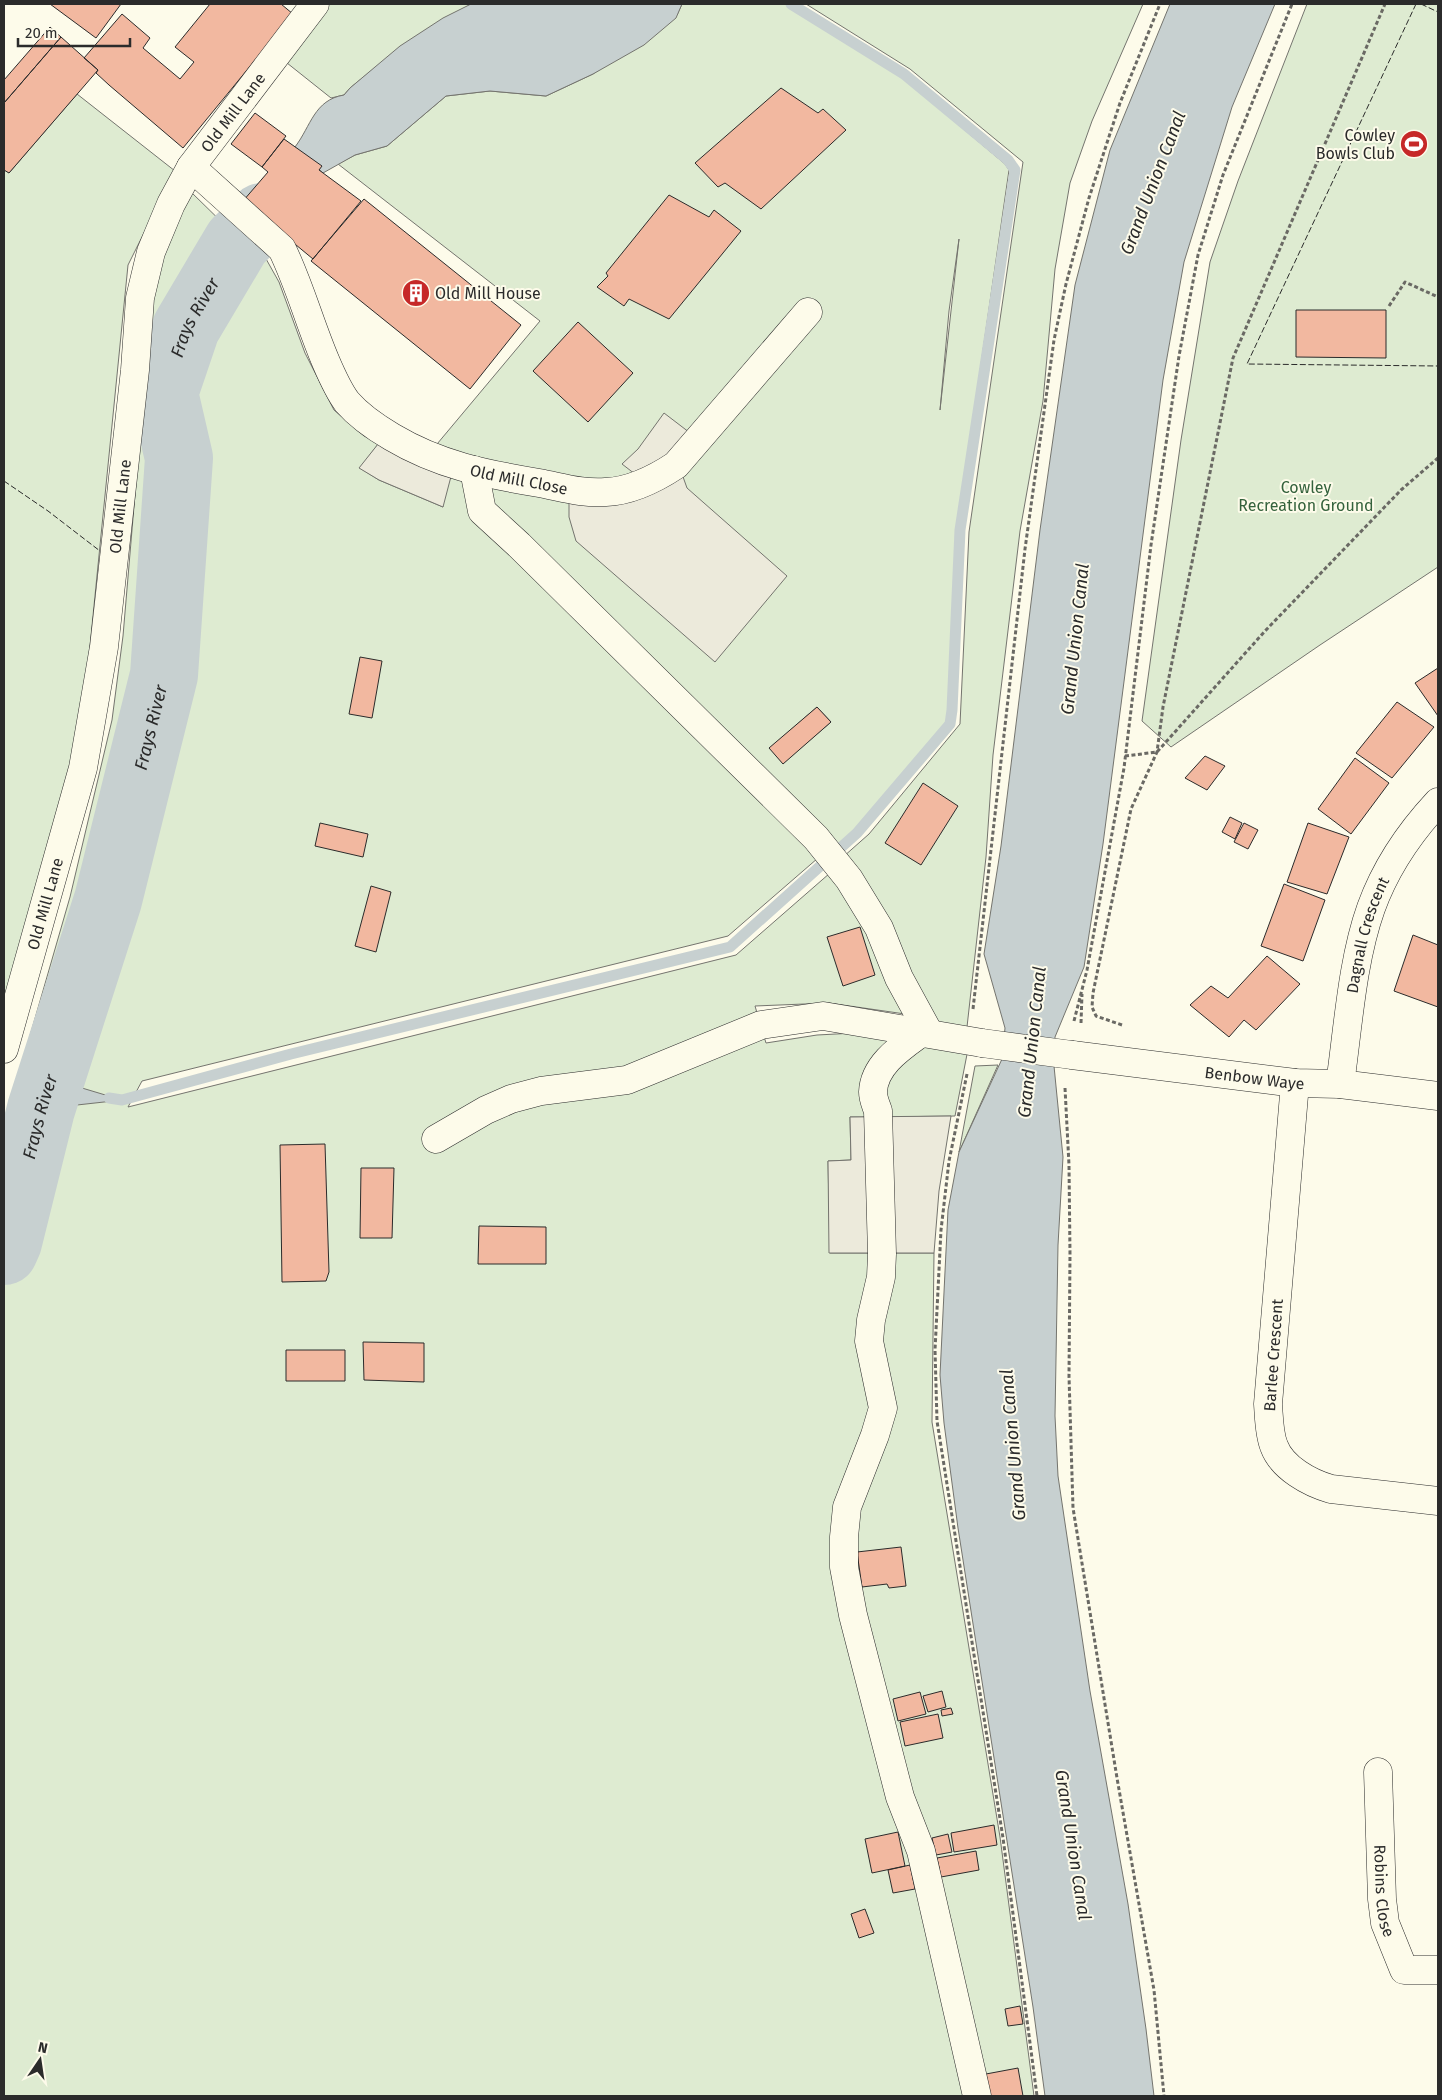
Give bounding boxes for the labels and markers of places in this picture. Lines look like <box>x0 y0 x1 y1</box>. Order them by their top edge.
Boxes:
place label: Cowley Bowls Club <box>1316 126 1395 163</box>
sports icon: Cowley Bowls Club <box>1399 129 1429 159</box>
building icon: Old Mill House <box>401 278 431 308</box>
place label: Old Mill House <box>435 284 541 303</box>

